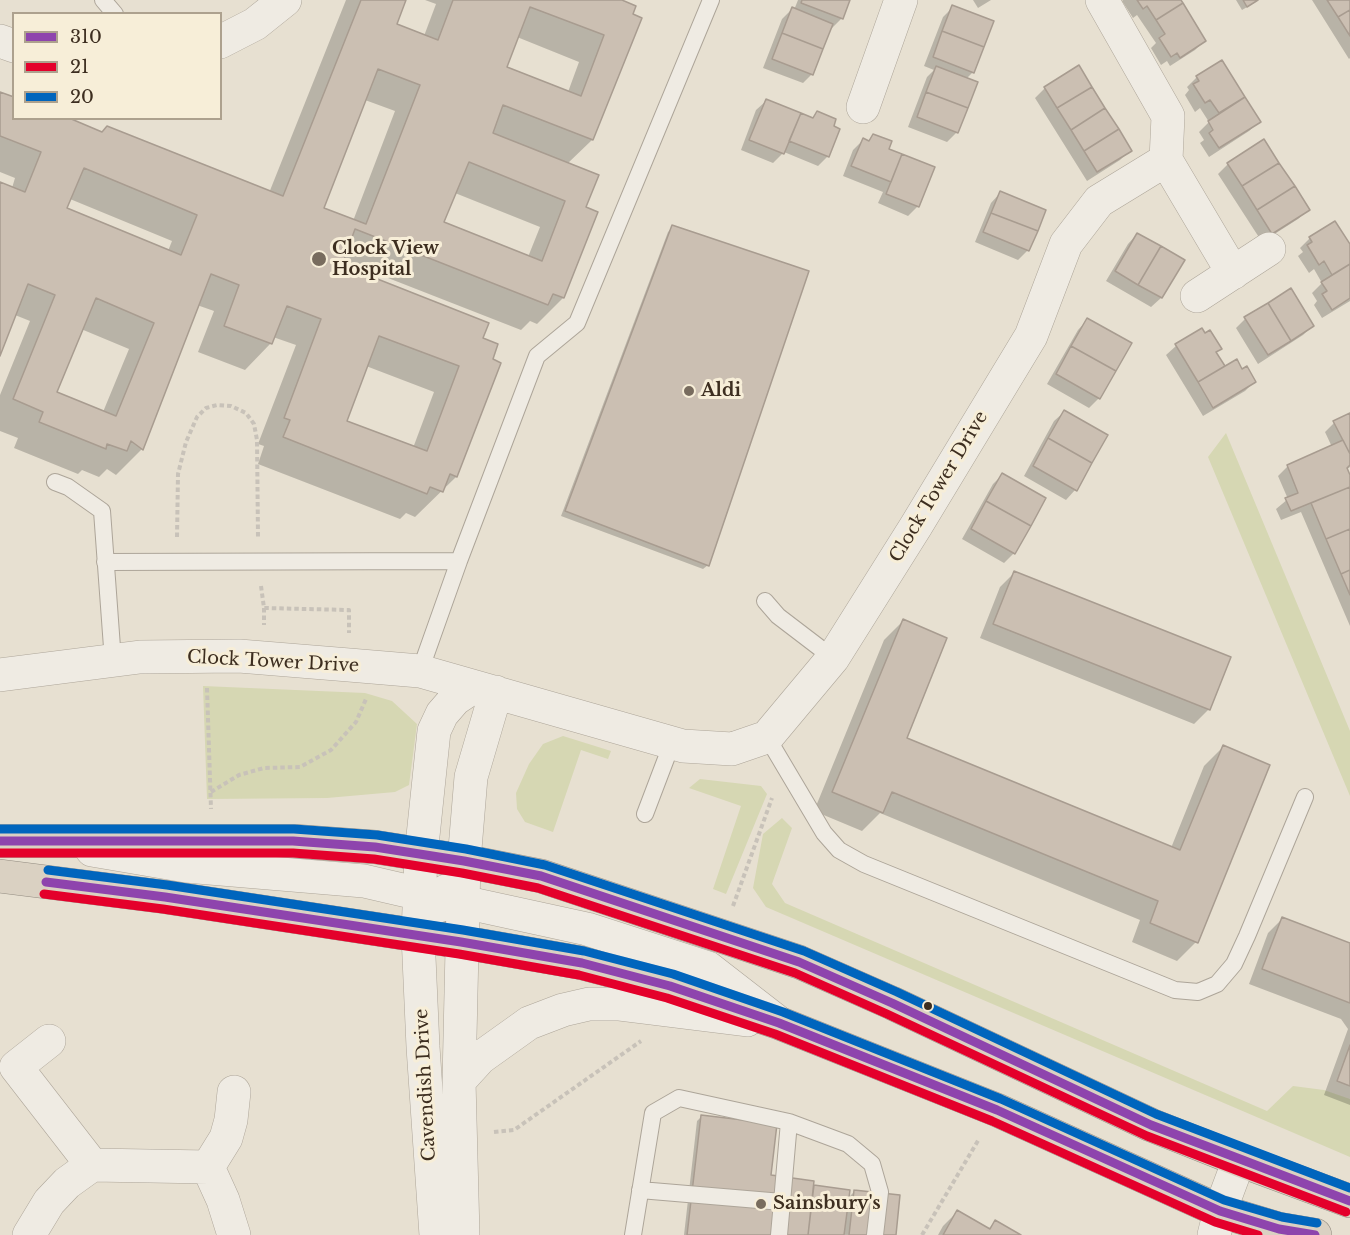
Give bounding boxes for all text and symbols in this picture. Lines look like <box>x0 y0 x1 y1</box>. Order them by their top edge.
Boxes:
legend <box>12 12 222 120</box>
text: 310 <box>70 26 102 48</box>
text: 21 <box>70 56 89 78</box>
text: 20 <box>70 86 94 108</box>
place label: Clock View Hospital <box>332 238 439 280</box>
marker: Clock View Hospital <box>310 250 328 268</box>
place label: Aldi <box>701 380 741 402</box>
marker: Aldi <box>682 384 696 398</box>
street label: Clock Tower Drive <box>885 408 993 566</box>
street label: Clock Tower Drive <box>186 647 360 677</box>
unlabelled marker <box>922 1000 934 1012</box>
street label: Cavendish Drive <box>411 1008 441 1162</box>
place label: Sainsbury's <box>773 1193 881 1215</box>
marker: Sainsbury's <box>754 1197 768 1211</box>

